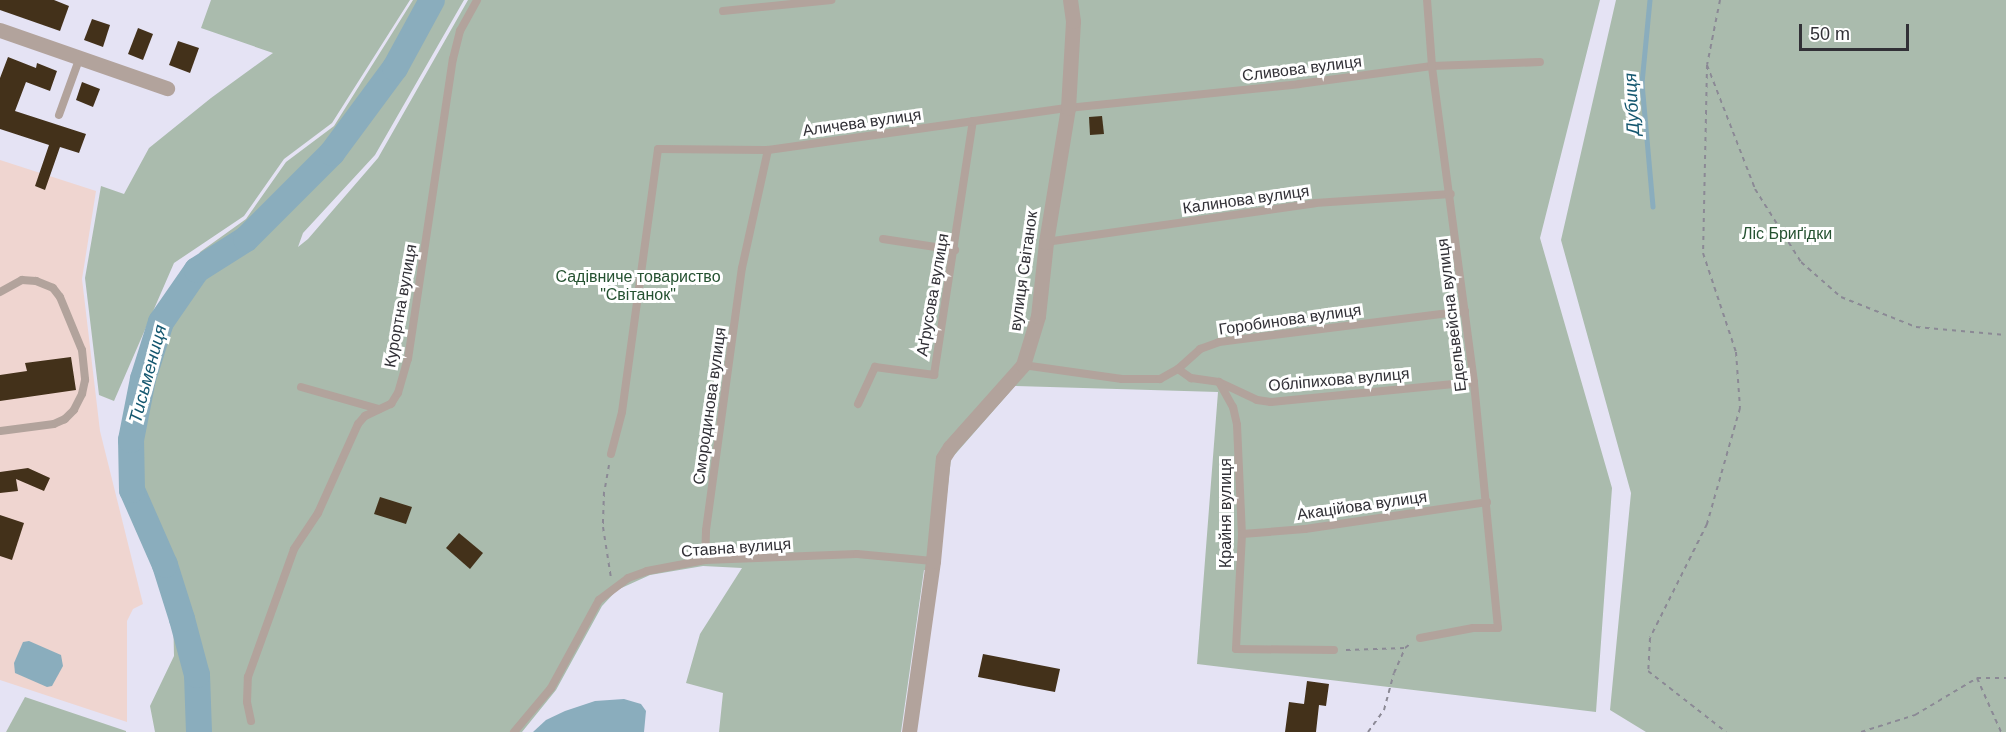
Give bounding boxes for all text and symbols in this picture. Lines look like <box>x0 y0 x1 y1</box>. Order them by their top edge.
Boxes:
scale bar <box>1802 12 1912 50</box>
text: 50 m <box>1810 24 1850 44</box>
street label: Сливова вулиця <box>1241 52 1363 86</box>
water label: Дубиця <box>1620 72 1644 136</box>
street label: Аличева вулиця <box>801 105 923 141</box>
street label: Калинова вулиця <box>1181 182 1311 218</box>
street label: вулиця Світанок <box>1006 210 1042 332</box>
park label: Ліс Бриґідки <box>1742 224 1832 244</box>
street label: Аґрусова вулиця <box>913 232 953 358</box>
street label: Едельвейсна вулиця <box>1433 237 1471 393</box>
street label: Курортна вулиця <box>381 243 421 369</box>
park label: Садівниче товариство "Світанок" <box>555 267 721 305</box>
street label: Горобинова вулиця <box>1218 300 1362 340</box>
water label: Тисьмениця <box>124 322 172 426</box>
street label: Смородинова вулиця <box>689 326 731 486</box>
street label: Обліпихова вулиця <box>1268 364 1410 396</box>
street label: Крайня вулиця <box>1216 458 1236 568</box>
street label: Акаційова вулиця <box>1296 487 1428 525</box>
street label: Ставна вулиця <box>680 535 792 561</box>

